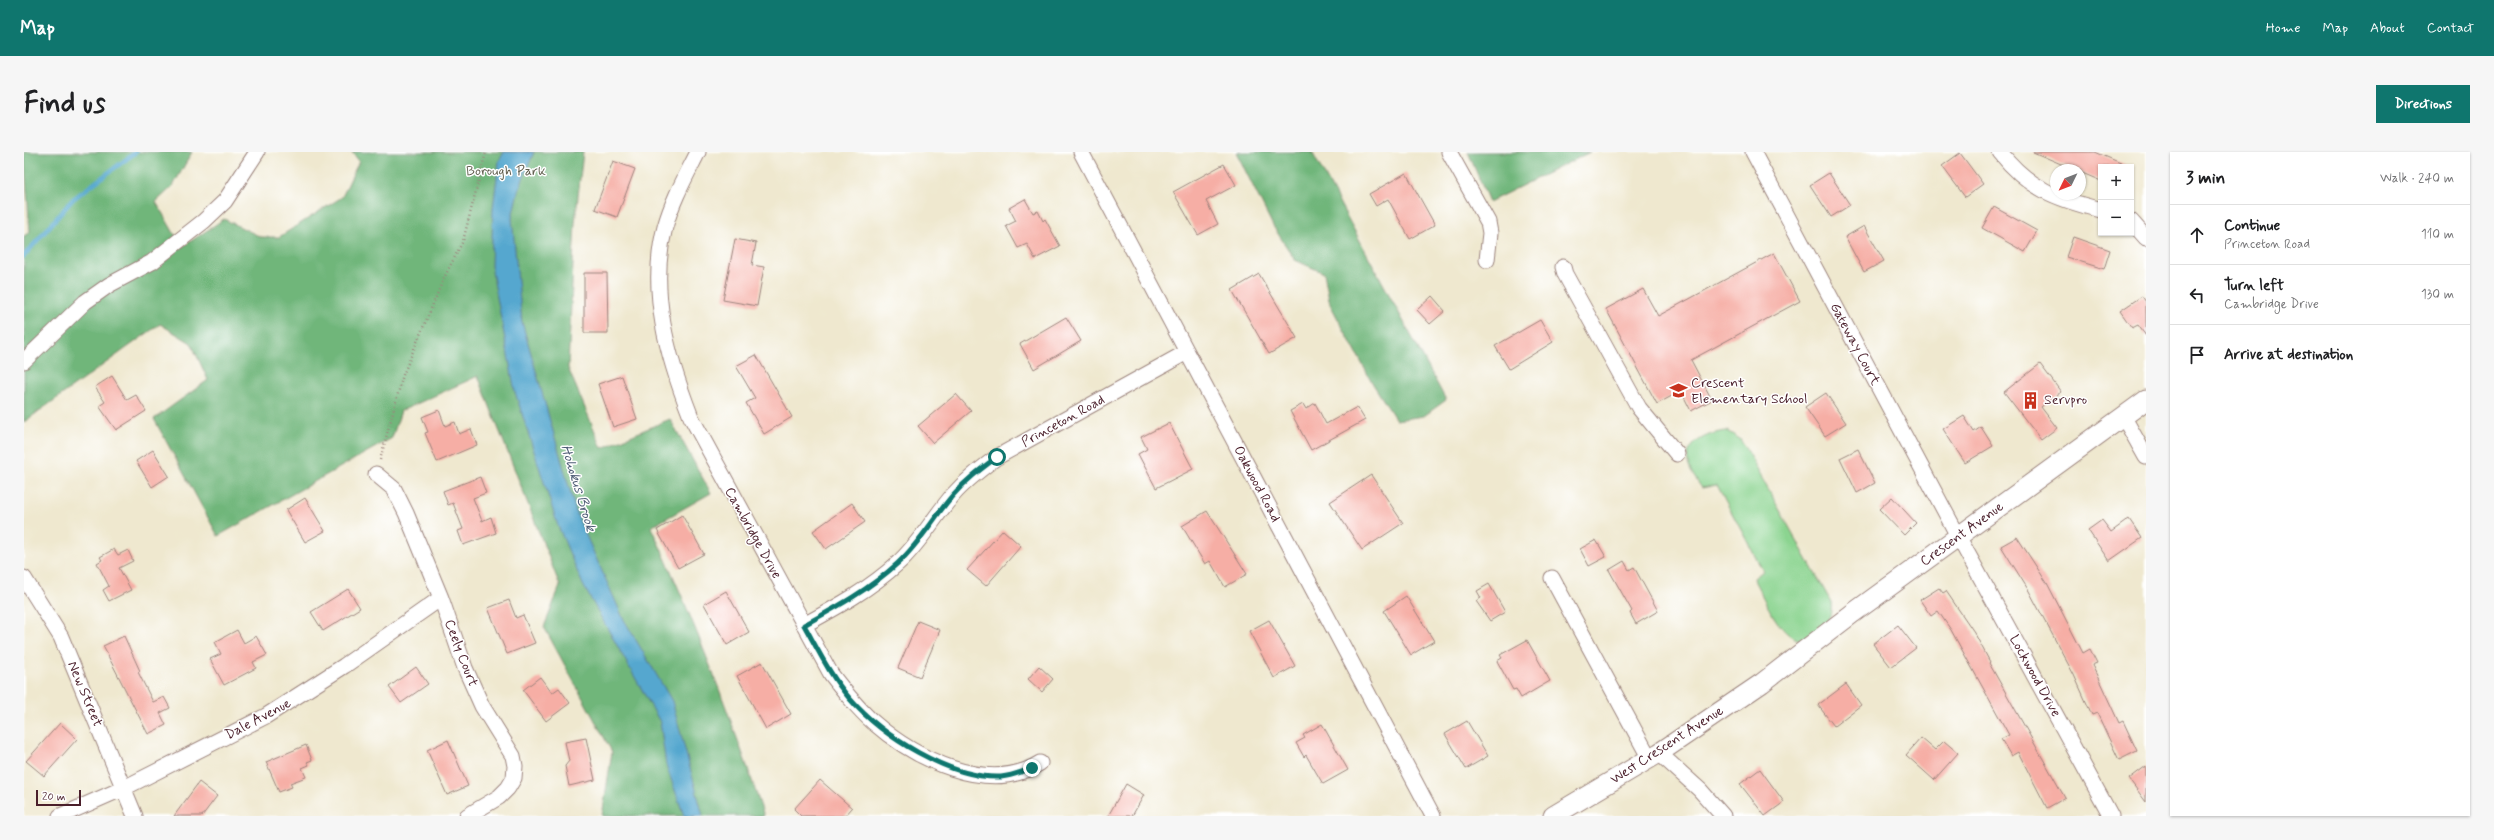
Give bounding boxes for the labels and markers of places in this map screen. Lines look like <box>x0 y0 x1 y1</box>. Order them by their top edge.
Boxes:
place label: Crescent Elementary School <box>1691 374 1807 408</box>
school or university icon: Crescent Elementary School <box>1668 381 1688 401</box>
building icon: Servpro <box>2021 390 2041 410</box>
place label: Servpro <box>2044 391 2087 409</box>

